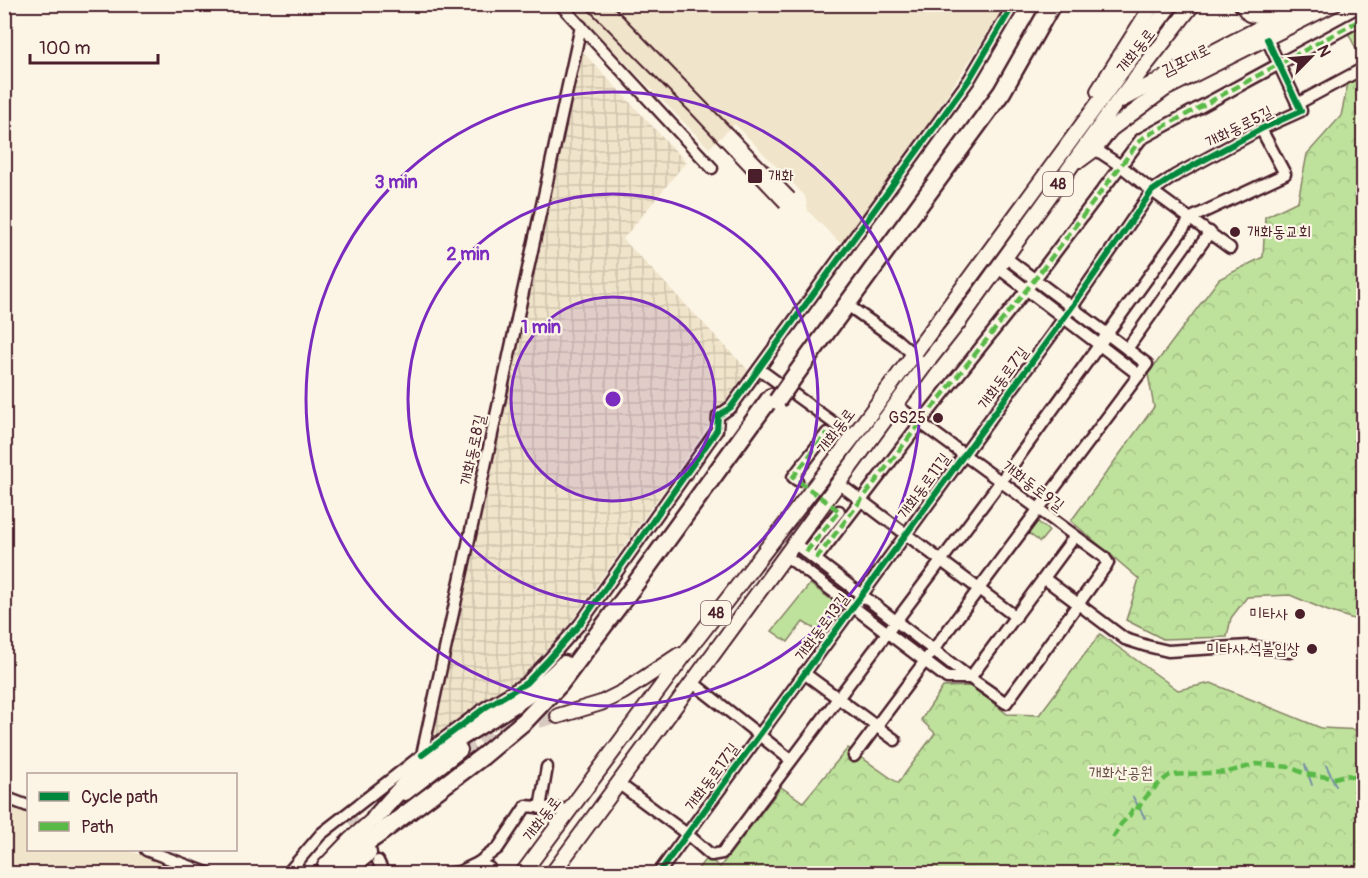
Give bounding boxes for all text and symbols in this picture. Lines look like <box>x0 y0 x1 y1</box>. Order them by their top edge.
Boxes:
street label: 개화동로 <box>1112 25 1160 77</box>
scale bar <box>30 27 158 65</box>
north arrow <box>1281 27 1341 87</box>
text: 100 m <box>39 37 91 60</box>
street label: 김포대로 <box>1159 39 1213 81</box>
text: N <box>1312 42 1335 60</box>
street label: 개화동로5길 <box>1202 101 1276 152</box>
place label: 개화 <box>768 166 794 186</box>
marker: 개화 <box>746 167 764 185</box>
text: 3 min <box>374 171 418 194</box>
road number: 48 <box>1043 172 1073 196</box>
place label: 개화동교회 <box>1247 222 1311 242</box>
marker: 개화동교회 <box>1228 225 1242 239</box>
text: 2 min <box>446 243 490 266</box>
text: 1 min <box>521 316 561 339</box>
street label: 개화동로7길 <box>974 343 1033 413</box>
centre of rings <box>603 389 623 409</box>
street label: 개화동로 <box>813 404 859 458</box>
place label: GS25 <box>888 408 926 428</box>
marker: GS25 <box>931 411 945 425</box>
street label: 개화동로8길 <box>456 412 490 488</box>
street label: 개화동로11길 <box>893 449 955 523</box>
street label: 개화동로9길 <box>998 456 1068 516</box>
street label: 개화동로13길 <box>791 589 854 665</box>
road number: 48 <box>701 601 731 625</box>
place label: 미타사 <box>1249 604 1288 624</box>
marker: 미타사 <box>1293 607 1307 621</box>
place label: 미타사 석불입상 <box>1206 639 1300 659</box>
marker: 미타사 석불입상 <box>1305 642 1319 656</box>
street label: 개화동로17길 <box>681 739 743 815</box>
park label: 개화산공원 <box>1089 763 1153 783</box>
legend <box>27 773 237 851</box>
text: Cycle path <box>81 786 158 809</box>
street label: 개화동로 <box>519 792 565 846</box>
text: Path <box>81 816 114 839</box>

